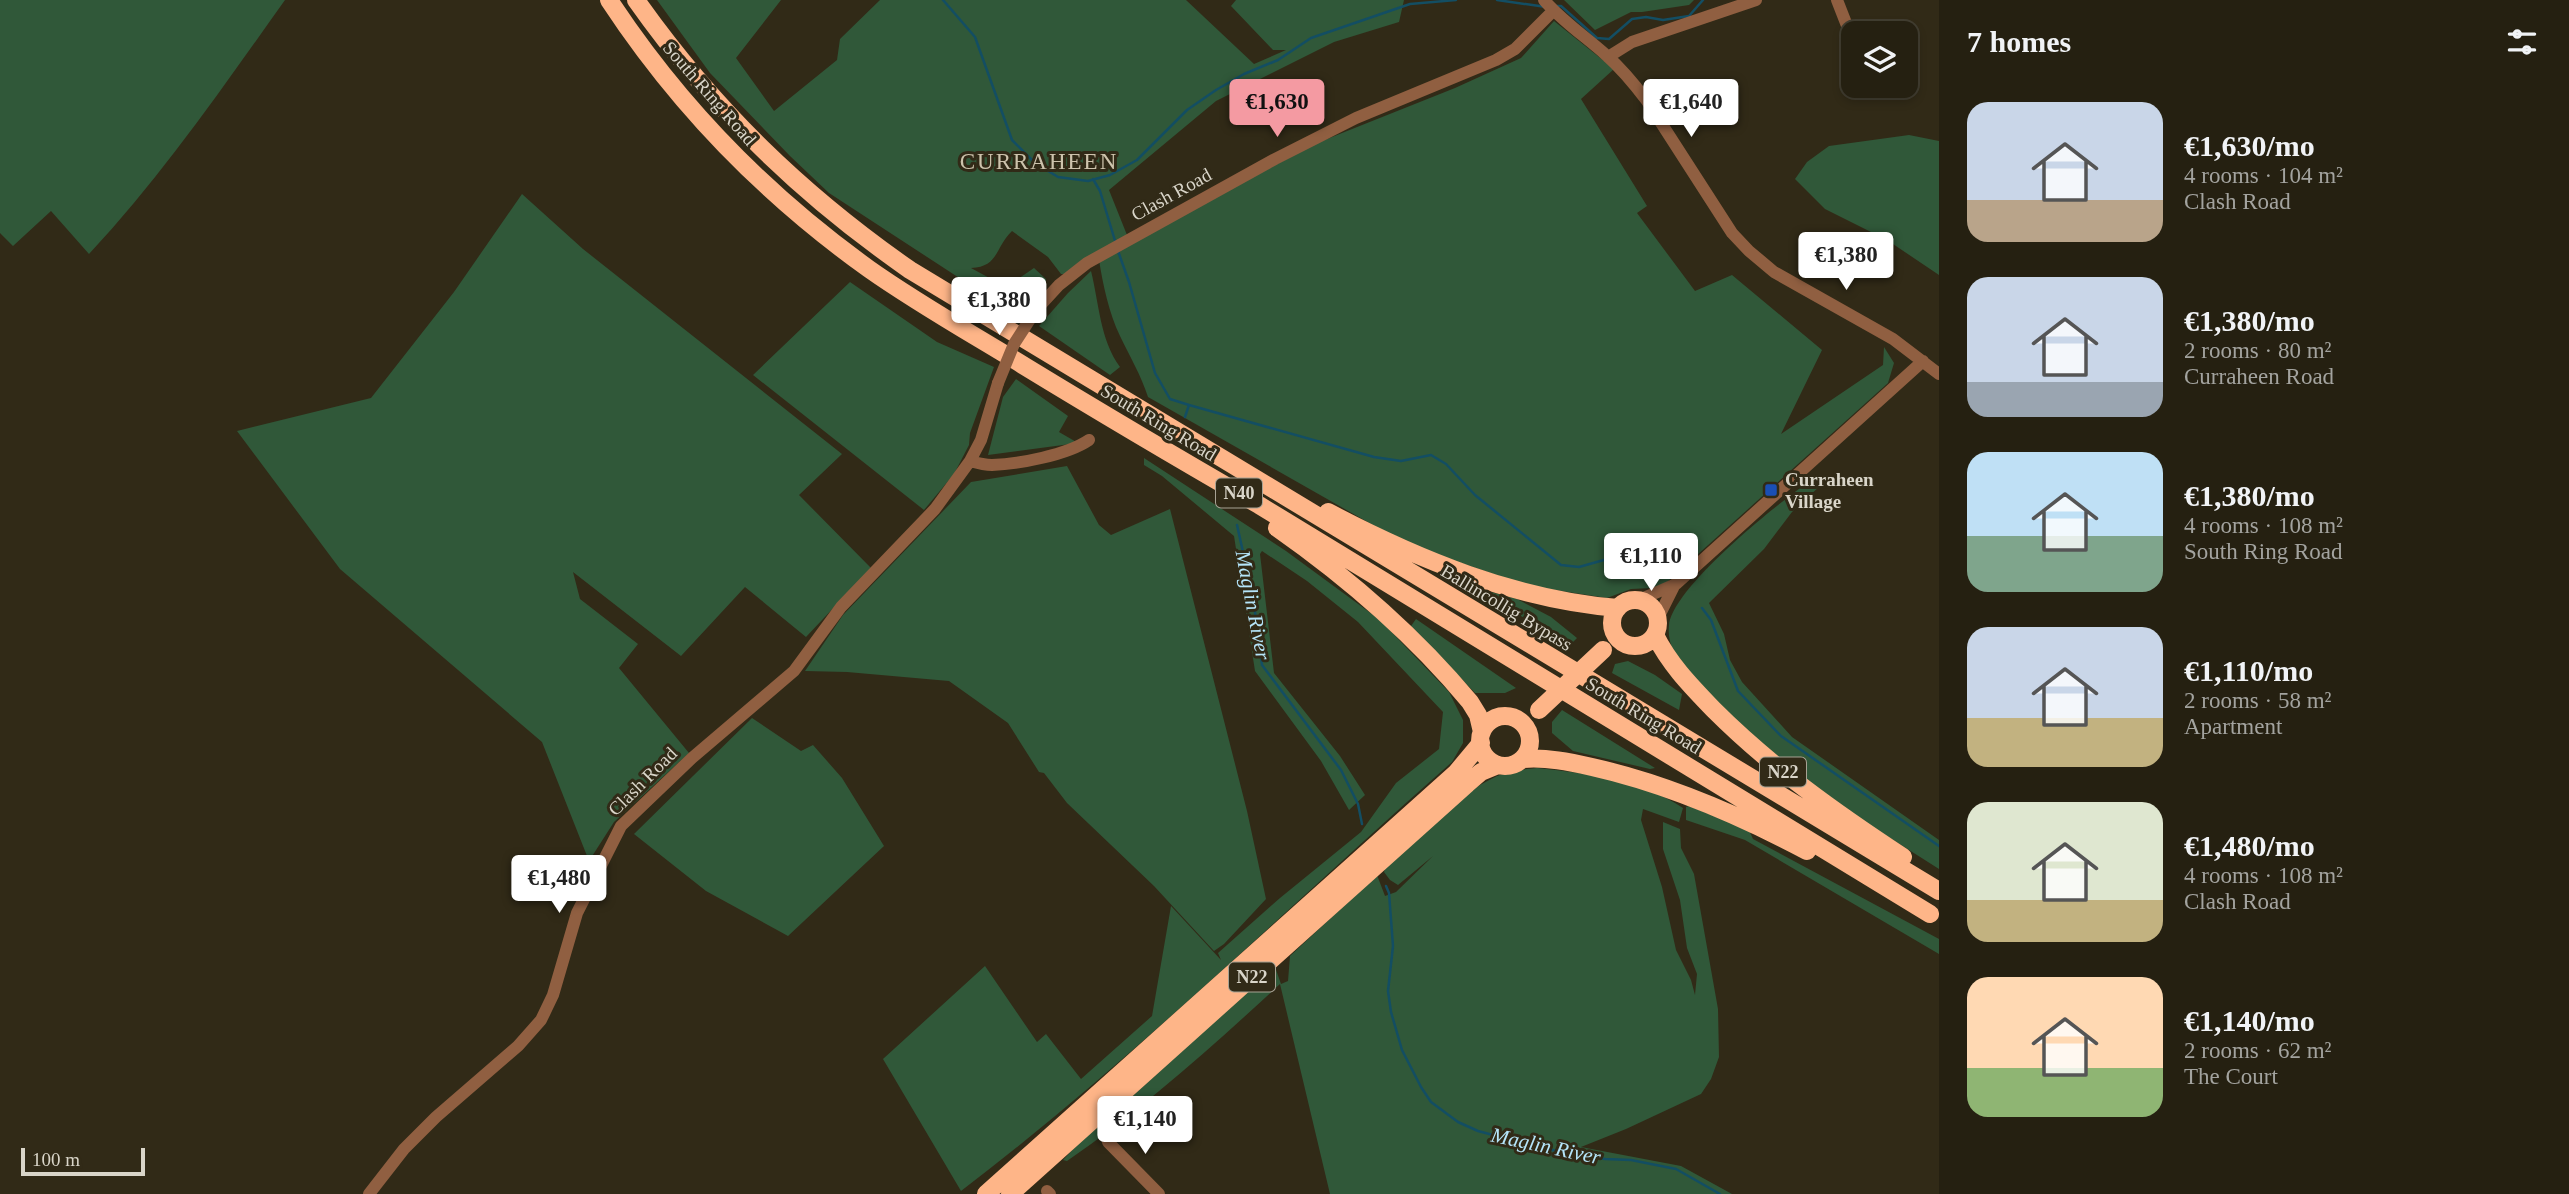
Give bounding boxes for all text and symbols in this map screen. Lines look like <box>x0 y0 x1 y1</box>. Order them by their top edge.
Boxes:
map controls <box>1841 21 1918 98</box>
button: layers <box>1841 21 1918 98</box>
icon: filters <box>2503 23 2541 61</box>
text: 7 homes <box>1967 25 2071 58</box>
street label: South Ring Road <box>659 37 761 150</box>
pin: €1,630 <box>1220 80 1334 139</box>
pin: €1,640 <box>1634 80 1748 139</box>
text: €1,630 <box>1245 89 1309 114</box>
text: €1,640 <box>1659 89 1723 114</box>
text: €1,630/mo <box>2184 129 2315 162</box>
icon: home <box>2023 130 2107 214</box>
district label: CURRAHEEN <box>960 149 1118 174</box>
text: 4 rooms · 104 m² <box>2184 163 2343 188</box>
street label: Clash Road <box>1128 164 1215 225</box>
text: Clash Road <box>2184 189 2291 214</box>
pin: €1,380 <box>1789 232 1903 292</box>
text: €1,380 <box>1814 242 1878 267</box>
pin: €1,380 <box>942 278 1056 337</box>
text: €1,380 <box>967 287 1031 312</box>
text: €1,380/mo <box>2184 304 2315 337</box>
icon: home <box>2023 305 2107 389</box>
text: 2 rooms · 80 m² <box>2184 338 2331 363</box>
text: Curraheen Road <box>2184 364 2334 389</box>
street label: South Ring Road <box>1097 380 1221 465</box>
place label: Curraheen Village <box>1785 469 1874 512</box>
road number: N40 <box>1216 478 1262 508</box>
text: €1,380/mo <box>2184 479 2315 512</box>
icon: home <box>2023 480 2107 564</box>
marker: Curraheen Village <box>1763 482 1779 498</box>
text: 4 rooms · 108 m² <box>2184 513 2343 538</box>
pin: €1,110 <box>1594 534 1708 593</box>
text: South Ring Road <box>2184 539 2342 564</box>
text: €1,110 <box>1620 543 1682 568</box>
water label: Maglin River <box>1230 547 1276 663</box>
street label: Ballincollig Bypass <box>1437 560 1576 655</box>
text: €1,110/mo <box>2184 654 2313 687</box>
icon: home <box>2023 655 2107 739</box>
street label: South Ring Road <box>1582 673 1706 758</box>
text: 2 rooms · 58 m² <box>2184 688 2331 713</box>
text: Apartment <box>2184 714 2282 739</box>
street label: Clash Road <box>604 742 681 820</box>
road number: N22 <box>1760 758 1806 786</box>
text: €1,480/mo <box>2184 829 2315 862</box>
icon: home <box>2023 830 2107 914</box>
pin: €1,480 <box>502 856 616 915</box>
text: 4 rooms · 108 m² <box>2184 863 2343 888</box>
text: €1,480 <box>527 865 591 890</box>
text: Clash Road <box>2184 889 2291 914</box>
road number: N22 <box>1229 962 1275 992</box>
text: €1,140/mo <box>2184 1004 2315 1037</box>
icon: home <box>2023 1005 2107 1089</box>
text: 2 rooms · 62 m² <box>2184 1038 2331 1063</box>
text: The Court <box>2184 1064 2278 1089</box>
pin: €1,140 <box>1088 1096 1202 1156</box>
text: €1,140 <box>1113 1106 1177 1131</box>
water label: Maglin River <box>1488 1122 1604 1169</box>
scale bar <box>21 1145 145 1177</box>
text: 100 m <box>32 1149 80 1170</box>

